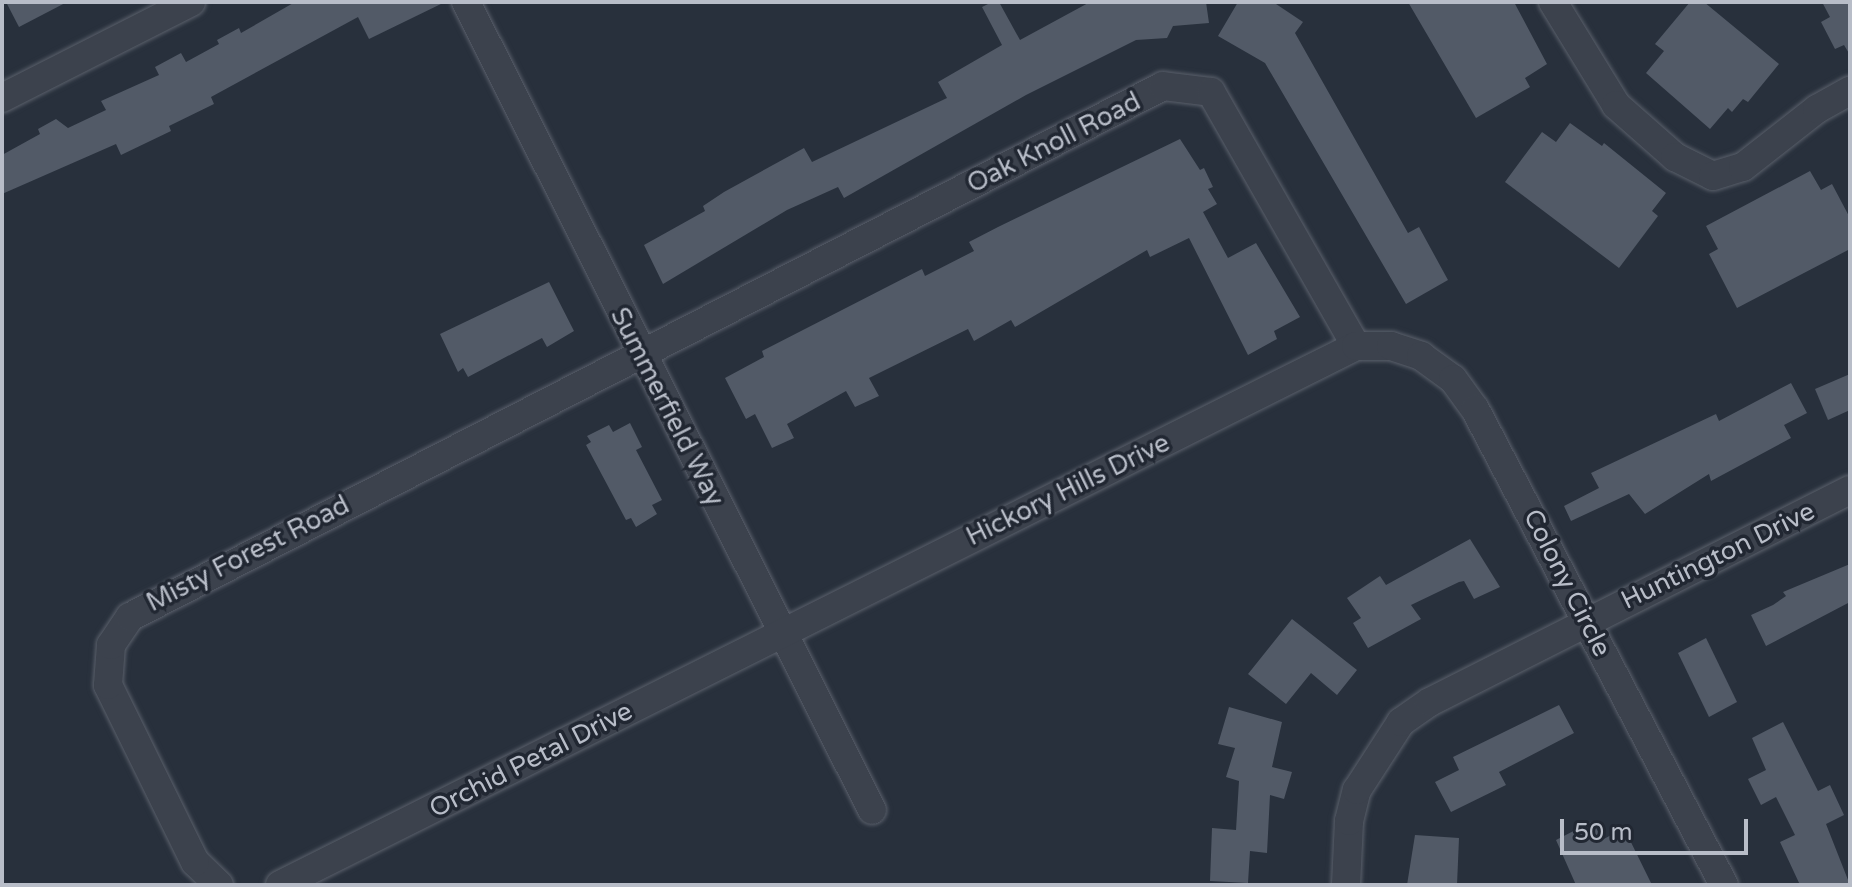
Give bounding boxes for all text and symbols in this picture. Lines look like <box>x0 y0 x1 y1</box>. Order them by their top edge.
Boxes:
street label: Oak Knoll Road <box>962 86 1146 200</box>
street label: Summerfield Way <box>603 303 731 511</box>
street label: Hickory Hills Drive <box>961 427 1175 553</box>
street label: Misty Forest Road <box>141 489 355 619</box>
street label: Huntington Drive <box>1616 496 1820 616</box>
street label: Colony Circle <box>1517 504 1617 662</box>
street label: Orchid Petal Drive <box>424 695 638 825</box>
scale bar <box>1564 803 1752 853</box>
text: 50 m <box>1574 818 1632 847</box>

